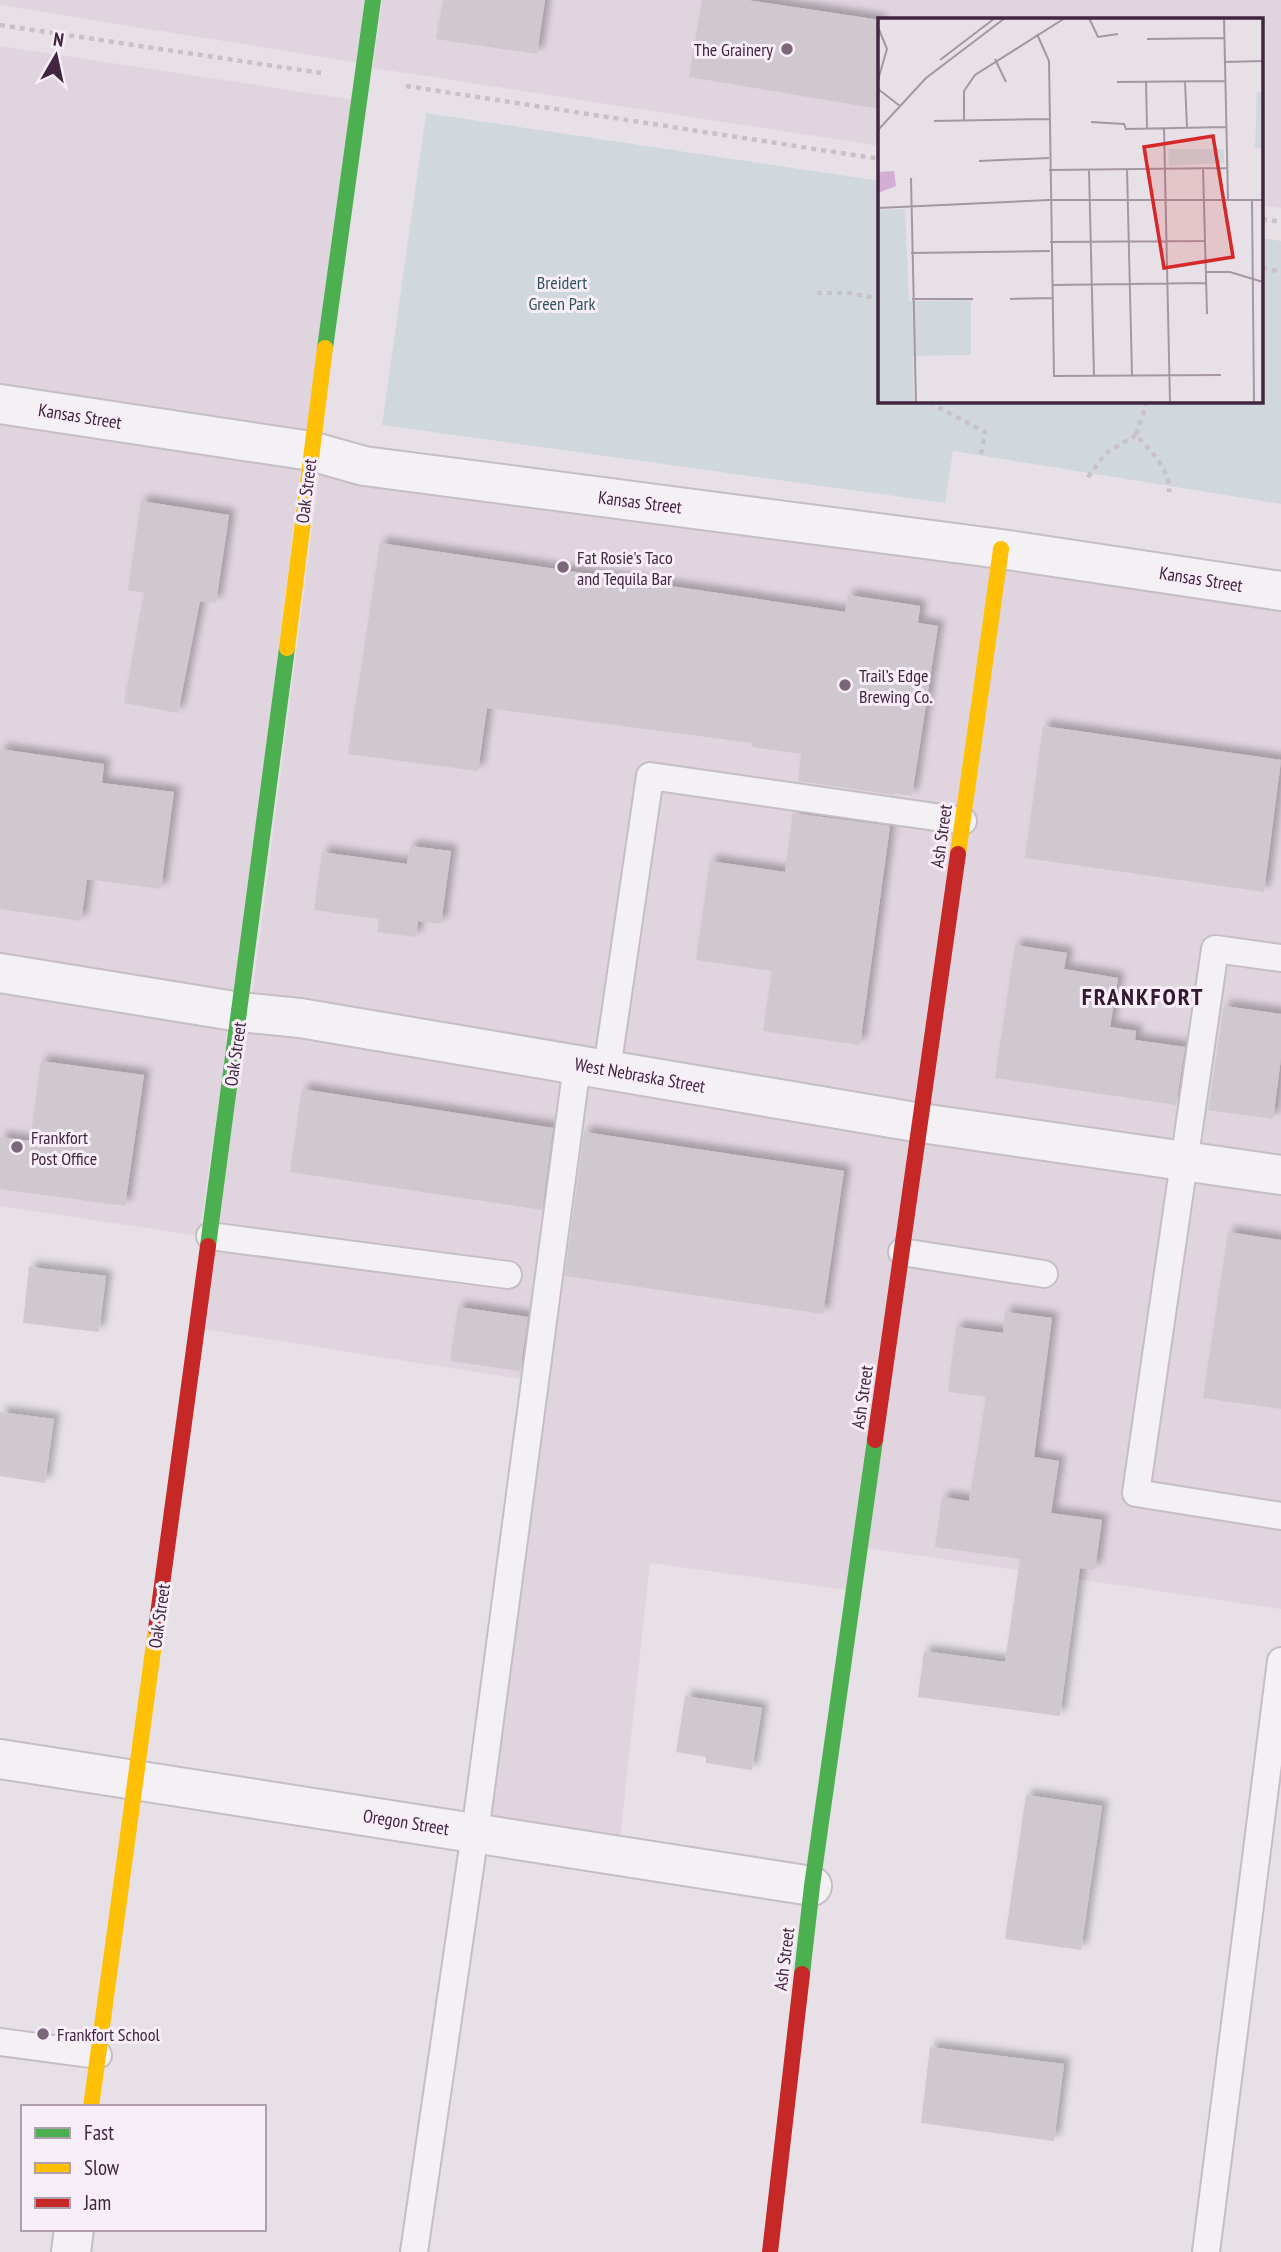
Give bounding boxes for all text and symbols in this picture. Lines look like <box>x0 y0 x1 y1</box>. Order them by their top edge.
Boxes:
inset map <box>878 18 1264 402</box>
north arrow <box>21 21 91 91</box>
text: N <box>52 27 66 52</box>
place label: The Grainery <box>694 38 773 61</box>
marker: The Grainery <box>779 41 795 57</box>
park label: Breidert Green Park <box>529 271 596 315</box>
street label: Kansas Street <box>37 398 123 434</box>
street label: Oak Street <box>291 457 321 525</box>
street label: Kansas Street <box>597 485 683 519</box>
place label: Fat Rosie's Taco and Tequila Bar <box>577 546 673 590</box>
marker: Fat Rosie's Taco and Tequila Bar <box>555 559 571 575</box>
street label: Kansas Street <box>1158 561 1244 597</box>
place label: Trail’s Edge Brewing Co. <box>859 664 932 708</box>
marker: Trail’s Edge Brewing Co. <box>837 677 853 693</box>
street label: Ash Street <box>925 803 957 869</box>
district label: FRANKFORT <box>1082 981 1204 1012</box>
street label: Oak Street <box>219 1020 251 1088</box>
street label: West Nebraska Street <box>573 1052 707 1098</box>
place label: Frankfort Post Office <box>31 1126 97 1170</box>
marker: Frankfort Post Office <box>9 1139 25 1155</box>
street label: Ash Street <box>846 1364 878 1430</box>
street label: Oak Street <box>143 1582 175 1650</box>
street label: Oregon Street <box>361 1804 451 1840</box>
street label: Ash Street <box>769 1926 799 1992</box>
place label: Frankfort School <box>57 2023 160 2046</box>
marker: Frankfort School <box>35 2026 51 2042</box>
legend <box>21 2105 266 2231</box>
text: Fast <box>84 2119 114 2146</box>
text: Slow <box>84 2154 120 2181</box>
text: Jam <box>83 2189 111 2216</box>

